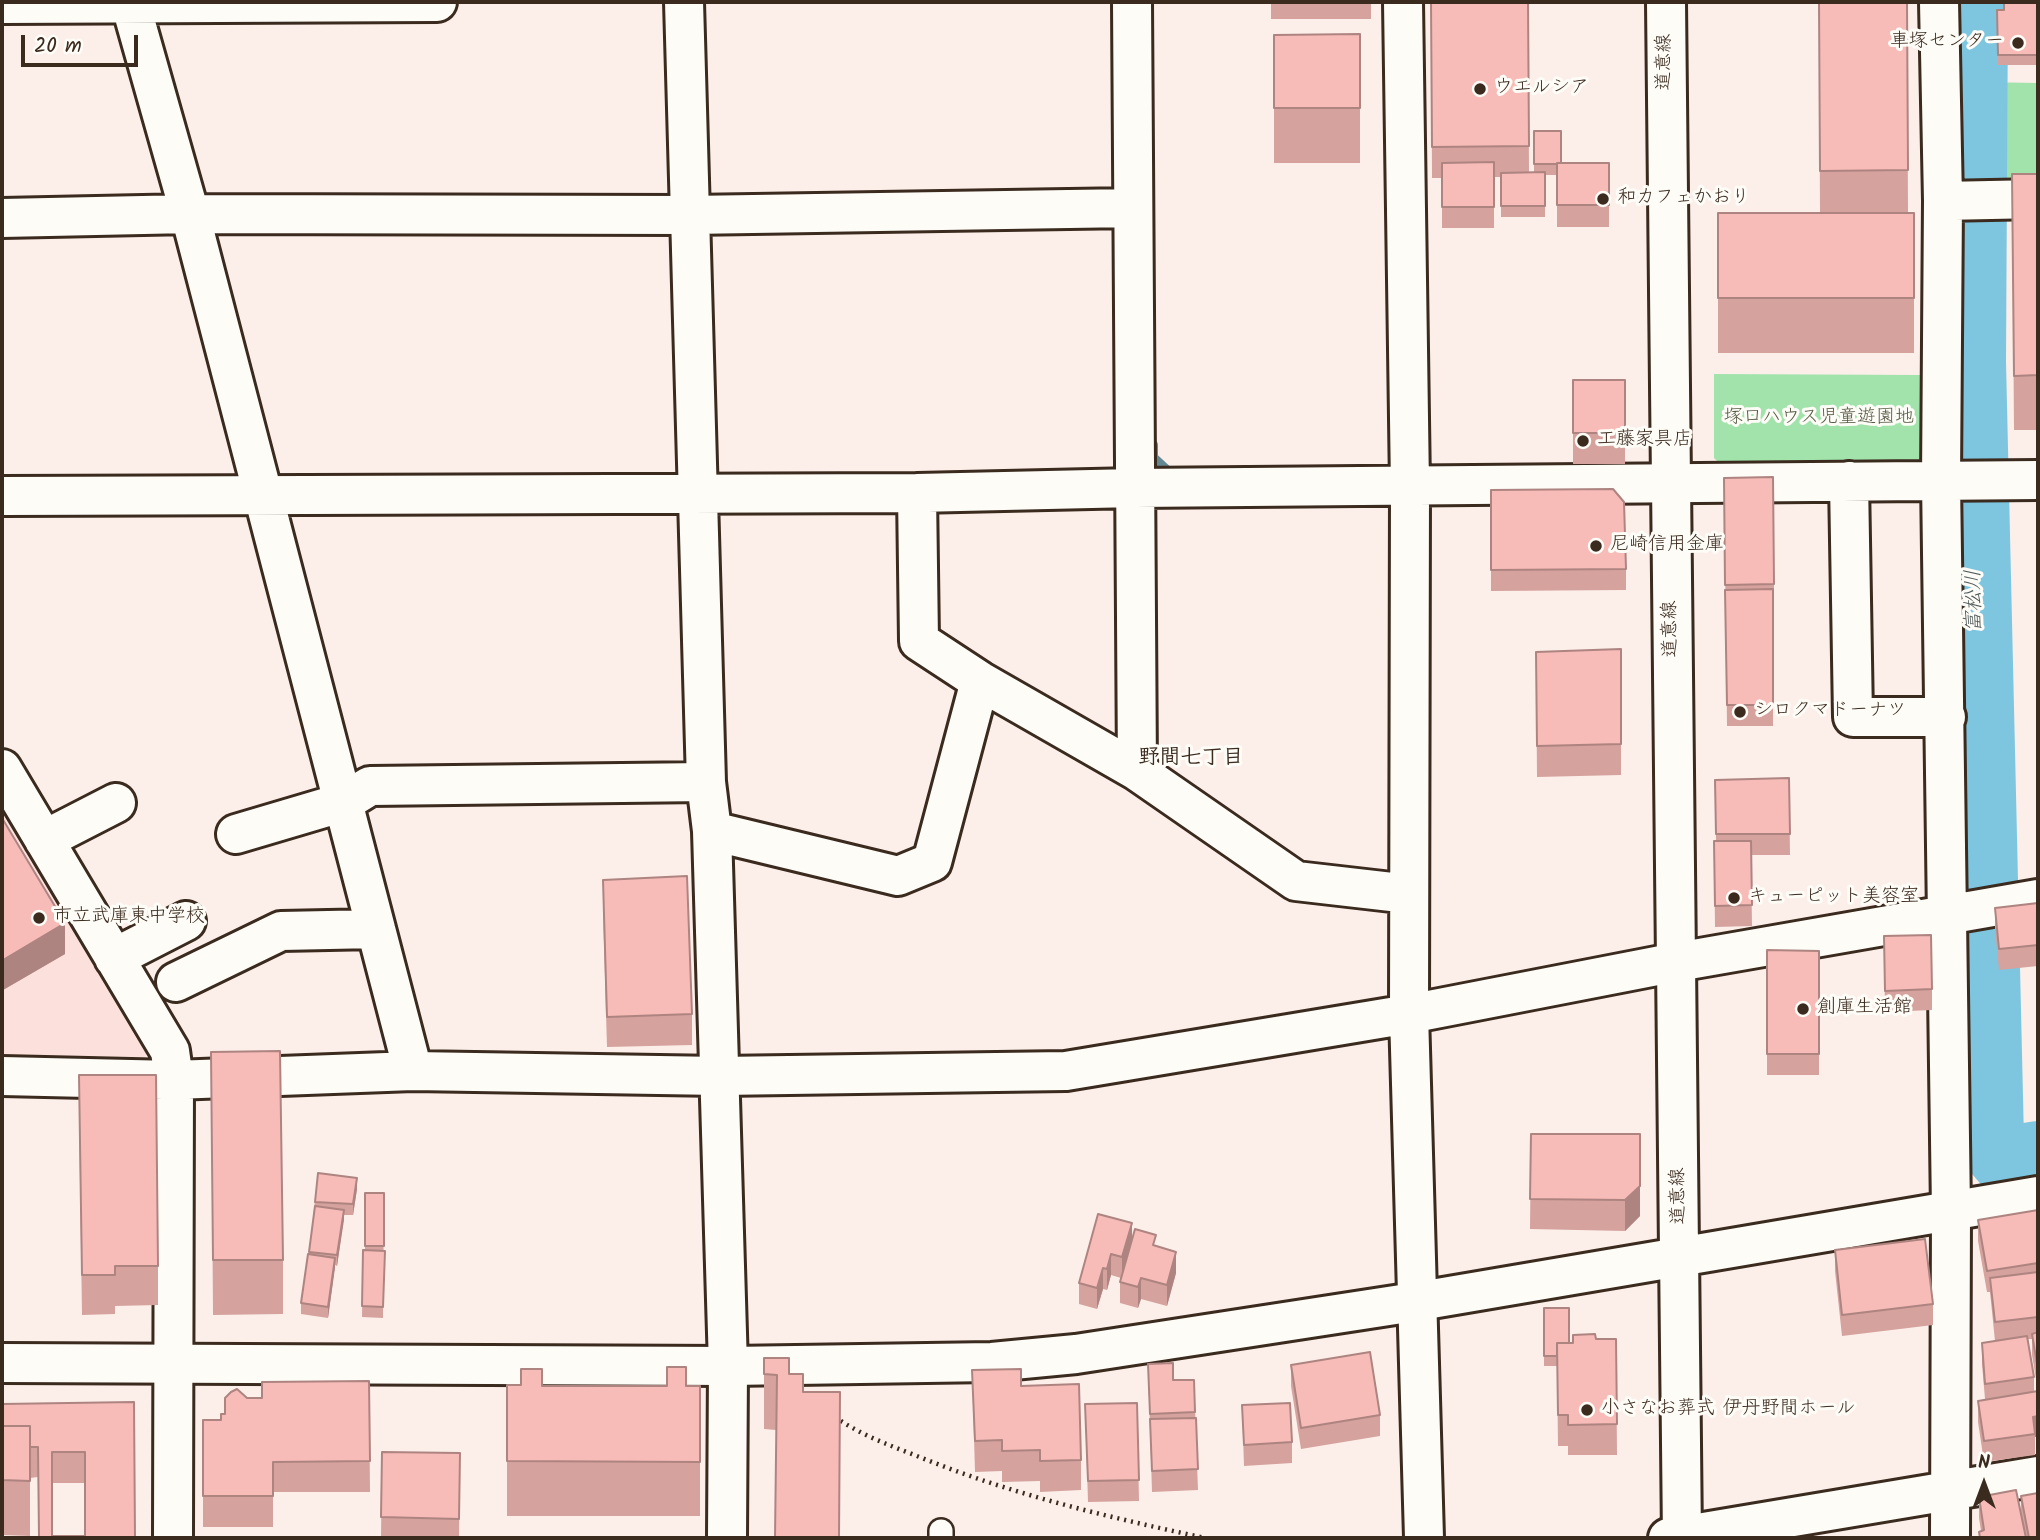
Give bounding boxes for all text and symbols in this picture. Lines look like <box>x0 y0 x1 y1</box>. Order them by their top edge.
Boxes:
scale bar <box>24 21 142 65</box>
text: 20 m <box>34 30 82 63</box>
place label: 車塚センター <box>1890 32 2004 54</box>
street label: 道意線 <box>1655 34 1677 90</box>
marker: 車塚センター <box>2010 35 2026 51</box>
place label: ウエルシア <box>1494 78 1589 100</box>
marker: ウエルシア <box>1472 81 1488 97</box>
place label: 和カフェかおり <box>1617 188 1750 210</box>
marker: 和カフェかおり <box>1595 191 1611 207</box>
park label: 塚口ハウス児童遊園地 <box>1724 408 1914 430</box>
place label: 工藤家具店 <box>1597 430 1692 452</box>
marker: 工藤家具店 <box>1575 433 1591 449</box>
place label: 尼崎信用金庫 <box>1610 535 1724 557</box>
marker: 尼崎信用金庫 <box>1588 538 1604 554</box>
water label: 富松川 <box>1963 569 1989 633</box>
street label: 道意線 <box>1660 600 1684 658</box>
place label: シロクマドーナツ <box>1754 701 1906 723</box>
marker: シロクマドーナツ <box>1732 704 1748 720</box>
district label: 野間七丁目 <box>1139 746 1243 772</box>
place label: キューピット美容室 <box>1748 887 1919 909</box>
marker: キューピット美容室 <box>1726 890 1742 906</box>
place label: 市立武庫東中学校 <box>53 907 205 929</box>
marker: 市立武庫東中学校 <box>31 910 47 926</box>
place label: 創庫生活館 <box>1817 998 1912 1020</box>
marker: 創庫生活館 <box>1795 1001 1811 1017</box>
street label: 道意線 <box>1668 1167 1692 1225</box>
place label: 小さなお葬式 伊丹野間ホール <box>1601 1399 1856 1421</box>
marker: 小さなお葬式 伊丹野間ホール <box>1579 1402 1595 1418</box>
text: N <box>1978 1448 1990 1478</box>
north arrow <box>1949 1449 2019 1519</box>

